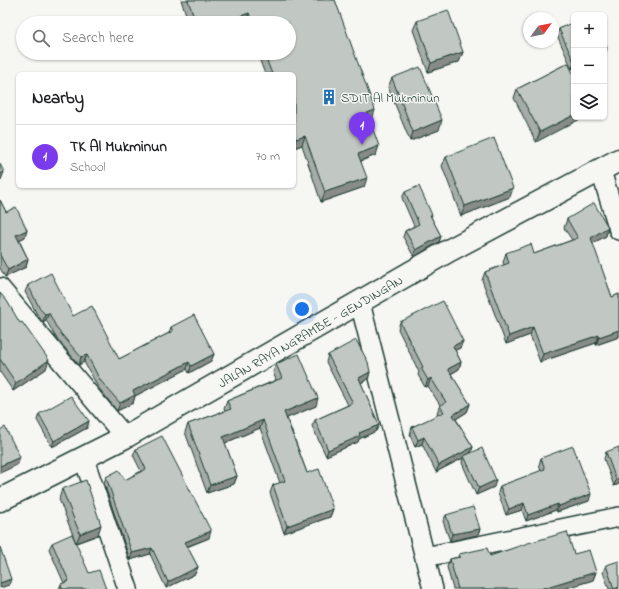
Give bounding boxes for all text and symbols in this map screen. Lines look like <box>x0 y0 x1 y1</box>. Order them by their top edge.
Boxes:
north arrow <box>523 12 559 48</box>
map controls <box>571 12 607 120</box>
button: + <box>571 12 607 48</box>
search box <box>16 16 296 60</box>
icon: search <box>30 27 52 49</box>
text: Search here <box>62 27 134 49</box>
button: − <box>571 48 607 84</box>
button: layers <box>571 84 607 120</box>
text: Nearby <box>32 86 84 111</box>
building icon: SDIT Al Mukminun <box>320 88 338 106</box>
place label: SDIT Al Mukminun <box>341 89 440 108</box>
pin: 1 <box>349 112 375 145</box>
text: TK Al Mukminun <box>70 136 167 158</box>
text: 1 <box>43 147 47 166</box>
text: 70 m <box>256 147 280 166</box>
text: School <box>70 158 106 177</box>
street label: JALAN RAYA NGRAMBE - GENDINGAN <box>215 271 407 393</box>
your location <box>292 299 312 319</box>

